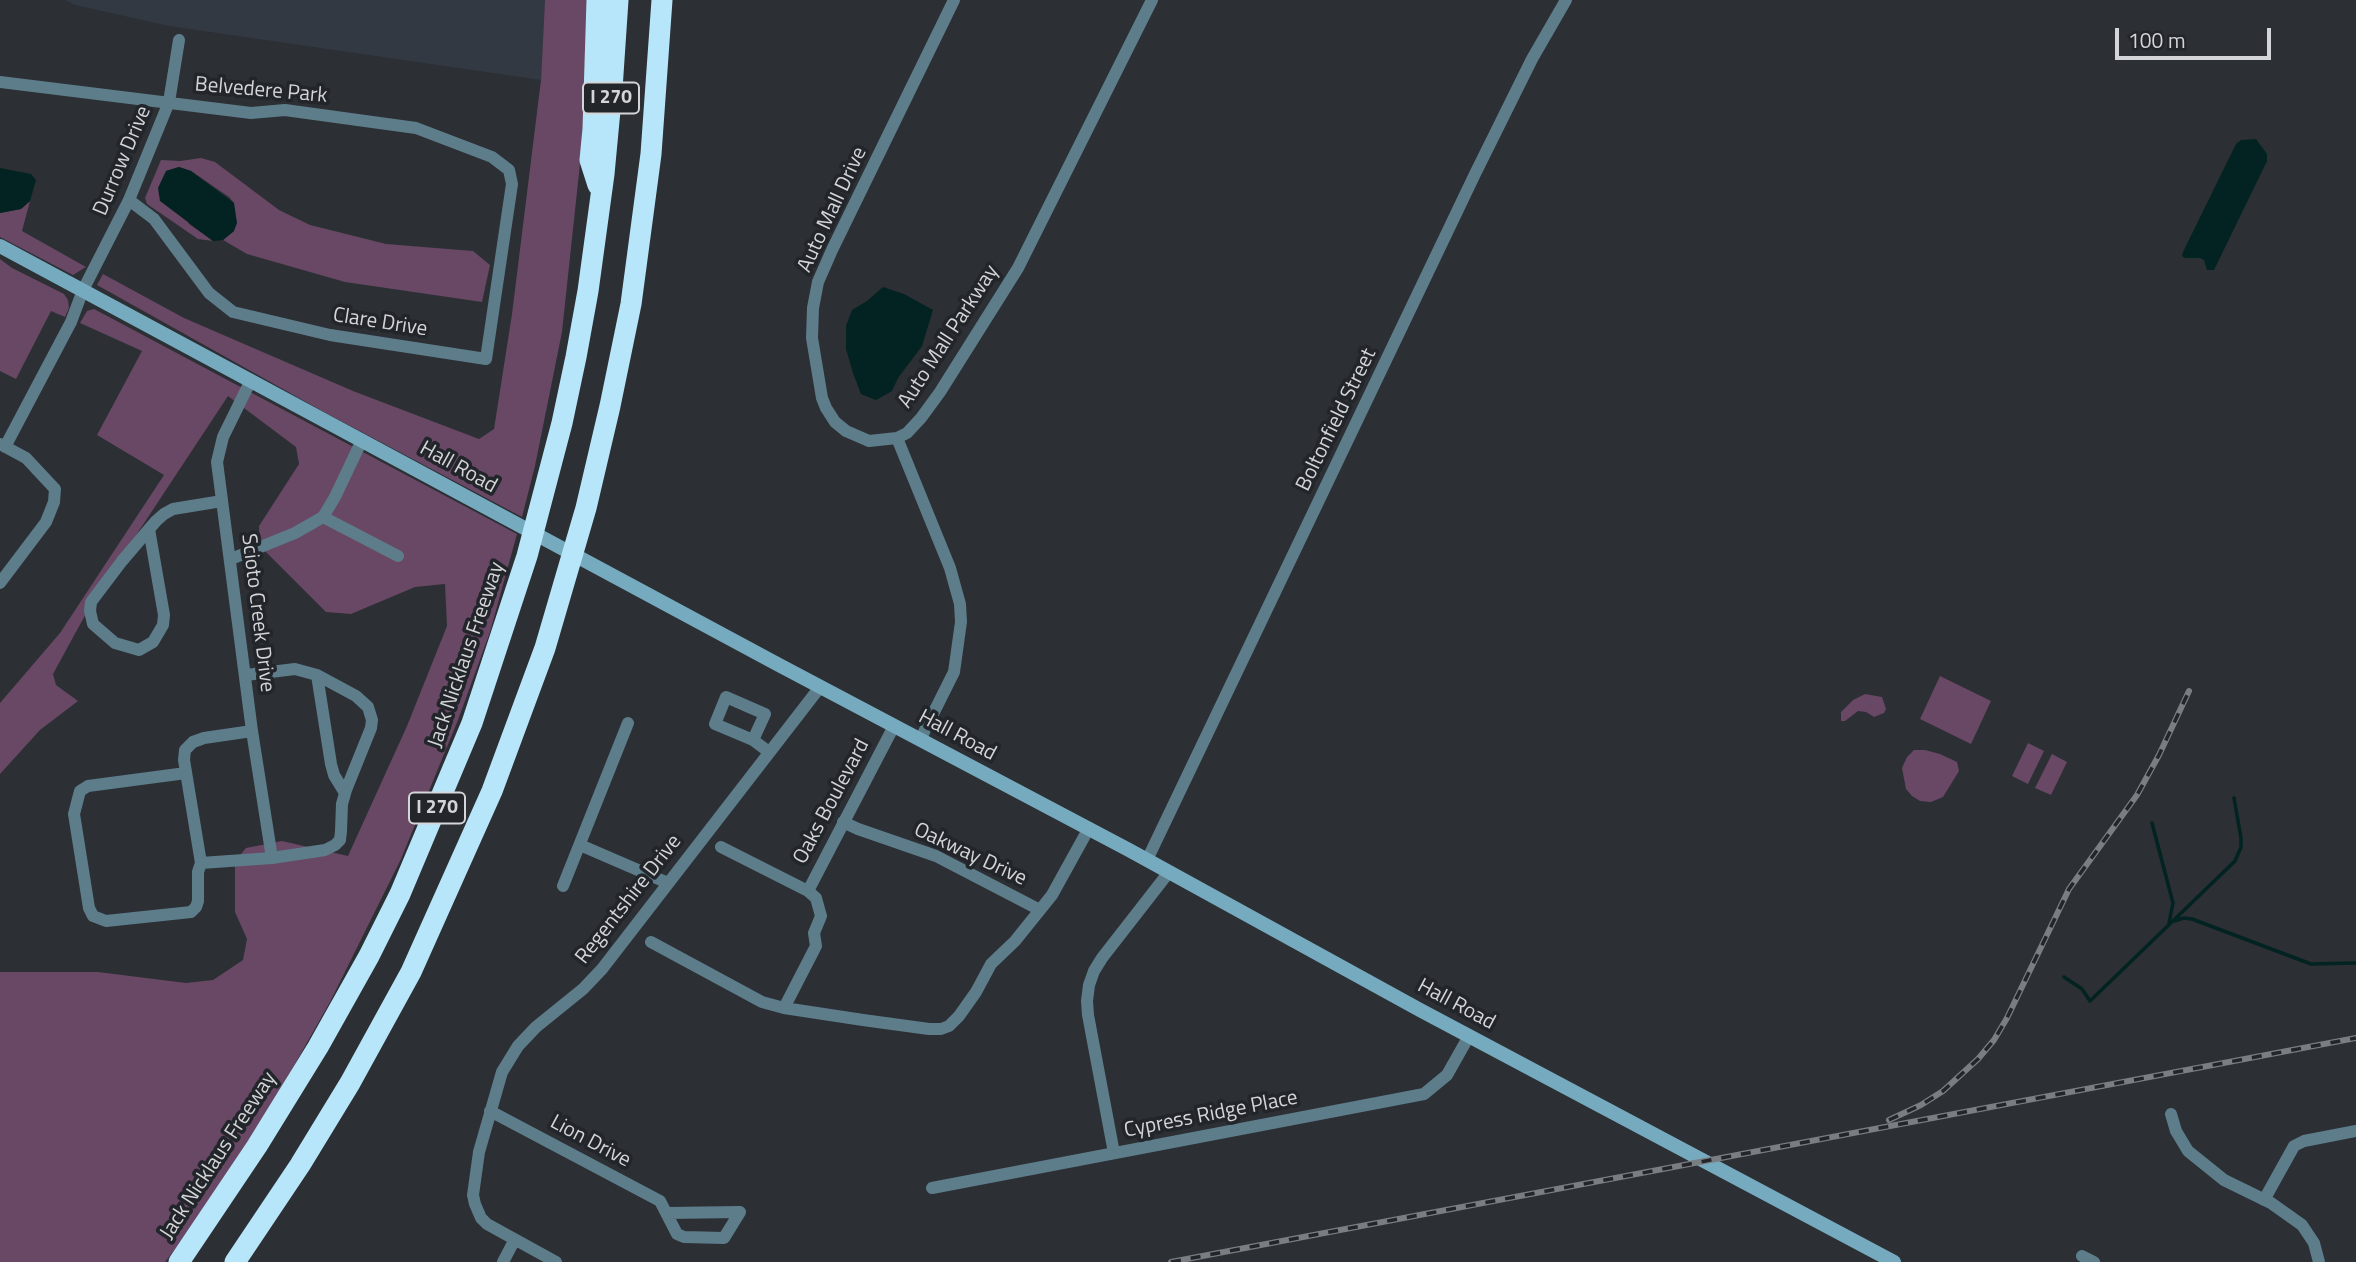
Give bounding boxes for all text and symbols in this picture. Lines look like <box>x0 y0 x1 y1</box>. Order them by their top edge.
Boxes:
scale bar <box>2118 14 2274 58</box>
text: 100 m <box>2128 24 2185 56</box>
street label: Belvedere Park <box>194 73 328 109</box>
road number: I 270 <box>583 82 639 114</box>
street label: Durrow Drive <box>89 102 157 220</box>
street label: Auto Mall Drive <box>793 143 873 277</box>
street label: Auto Mall Parkway <box>893 261 1005 413</box>
street label: Clare Drive <box>331 303 429 343</box>
street label: Boltonfield Street <box>1292 345 1382 495</box>
street label: Hall Road <box>415 437 501 499</box>
street label: Scioto Creek Drive <box>235 532 279 694</box>
street label: Jack Nicklaus Freeway <box>423 559 511 751</box>
street label: Hall Road <box>914 705 1000 767</box>
street label: Oaks Boulevard <box>789 735 875 869</box>
road number: I 270 <box>409 792 465 824</box>
street label: Oakway Drive <box>910 818 1030 892</box>
street label: Regentshire Drive <box>571 830 687 970</box>
street label: Hall Road <box>1413 974 1499 1036</box>
street label: Jack Nicklaus Freeway <box>155 1068 283 1244</box>
street label: Cypress Ridge Place <box>1122 1086 1300 1144</box>
street label: Lion Drive <box>545 1110 635 1174</box>

